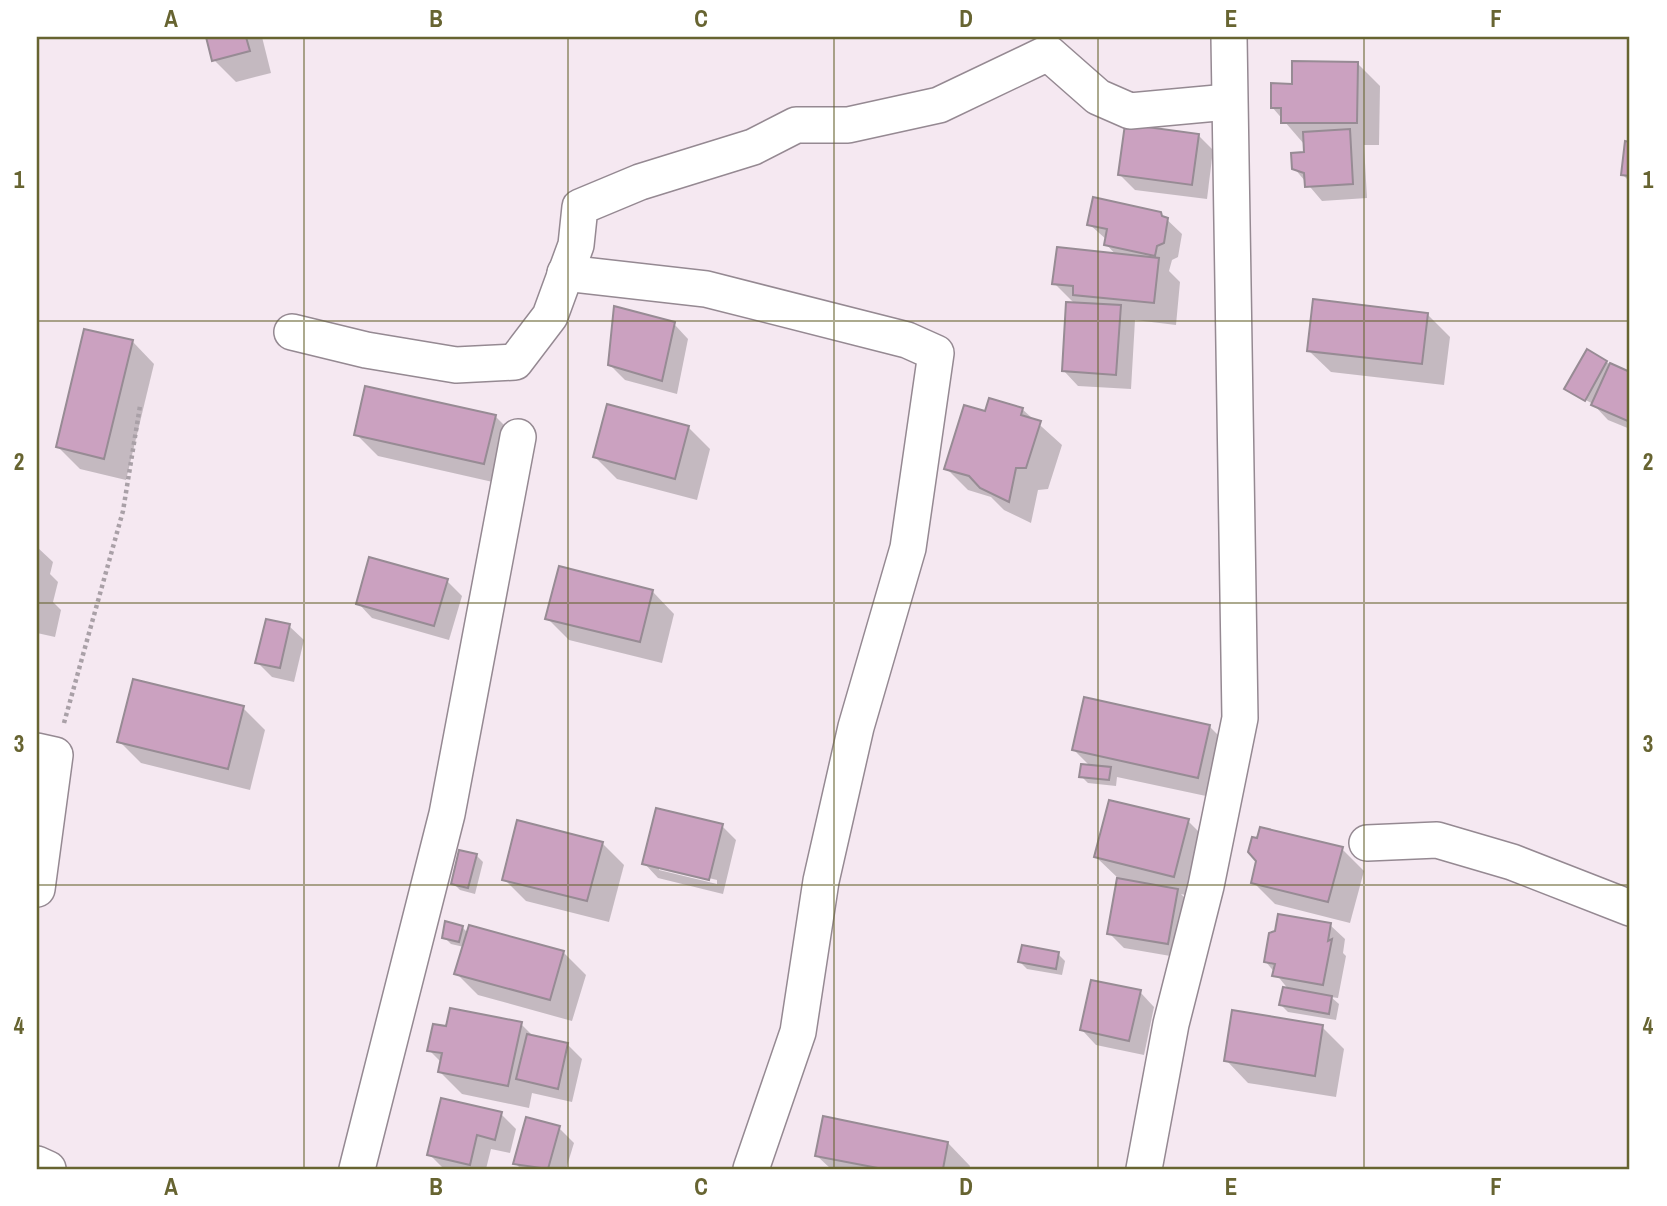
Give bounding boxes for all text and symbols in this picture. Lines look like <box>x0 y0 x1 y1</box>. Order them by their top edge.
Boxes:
text: A <box>164 3 178 34</box>
text: B <box>429 3 443 34</box>
text: C <box>694 3 708 34</box>
text: D <box>959 3 973 34</box>
text: E <box>1225 3 1237 34</box>
text: F <box>1490 3 1502 34</box>
text: 1 <box>14 164 25 195</box>
text: 1 <box>1643 164 1654 195</box>
text: 2 <box>14 446 24 477</box>
text: 2 <box>1643 446 1653 477</box>
text: 3 <box>14 728 24 759</box>
text: 3 <box>1643 728 1653 759</box>
text: 4 <box>14 1010 25 1041</box>
text: 4 <box>1643 1010 1654 1041</box>
text: A <box>164 1171 178 1202</box>
text: B <box>429 1171 443 1202</box>
text: C <box>694 1171 708 1202</box>
text: D <box>959 1171 973 1202</box>
text: E <box>1225 1171 1237 1202</box>
text: F <box>1490 1171 1502 1202</box>

